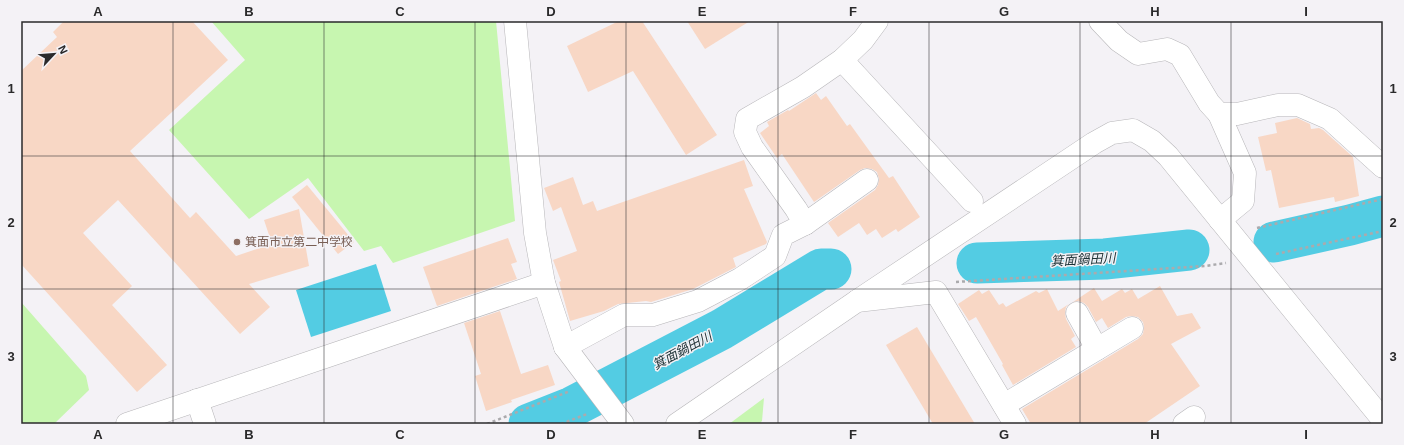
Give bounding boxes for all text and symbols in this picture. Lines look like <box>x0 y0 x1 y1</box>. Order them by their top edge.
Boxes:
text: A <box>93 4 103 19</box>
text: B <box>244 4 254 19</box>
text: C <box>395 4 405 19</box>
text: D <box>546 4 556 19</box>
text: E <box>698 4 707 19</box>
text: F <box>849 4 857 19</box>
text: G <box>999 4 1009 19</box>
text: H <box>1150 4 1160 19</box>
text: I <box>1304 4 1308 19</box>
north arrow <box>34 34 74 74</box>
text: N <box>56 43 70 56</box>
text: 1 <box>7 81 15 96</box>
text: 1 <box>1389 81 1397 96</box>
text: 2 <box>7 215 15 230</box>
text: 2 <box>1389 215 1397 230</box>
place label: 箕面市立第二中学校 <box>245 235 353 249</box>
marker: 箕面市立第二中学校 <box>232 237 242 247</box>
water label: 箕面鍋田川 <box>1050 250 1118 269</box>
water label: 箕面鍋田川 <box>650 328 716 372</box>
text: 3 <box>7 349 15 364</box>
text: 3 <box>1389 349 1397 364</box>
text: A <box>93 427 103 442</box>
text: B <box>244 427 254 442</box>
text: C <box>395 427 405 442</box>
text: D <box>546 427 556 442</box>
text: E <box>698 427 707 442</box>
text: F <box>849 427 857 442</box>
text: G <box>999 427 1009 442</box>
text: H <box>1150 427 1160 442</box>
text: I <box>1304 427 1308 442</box>

